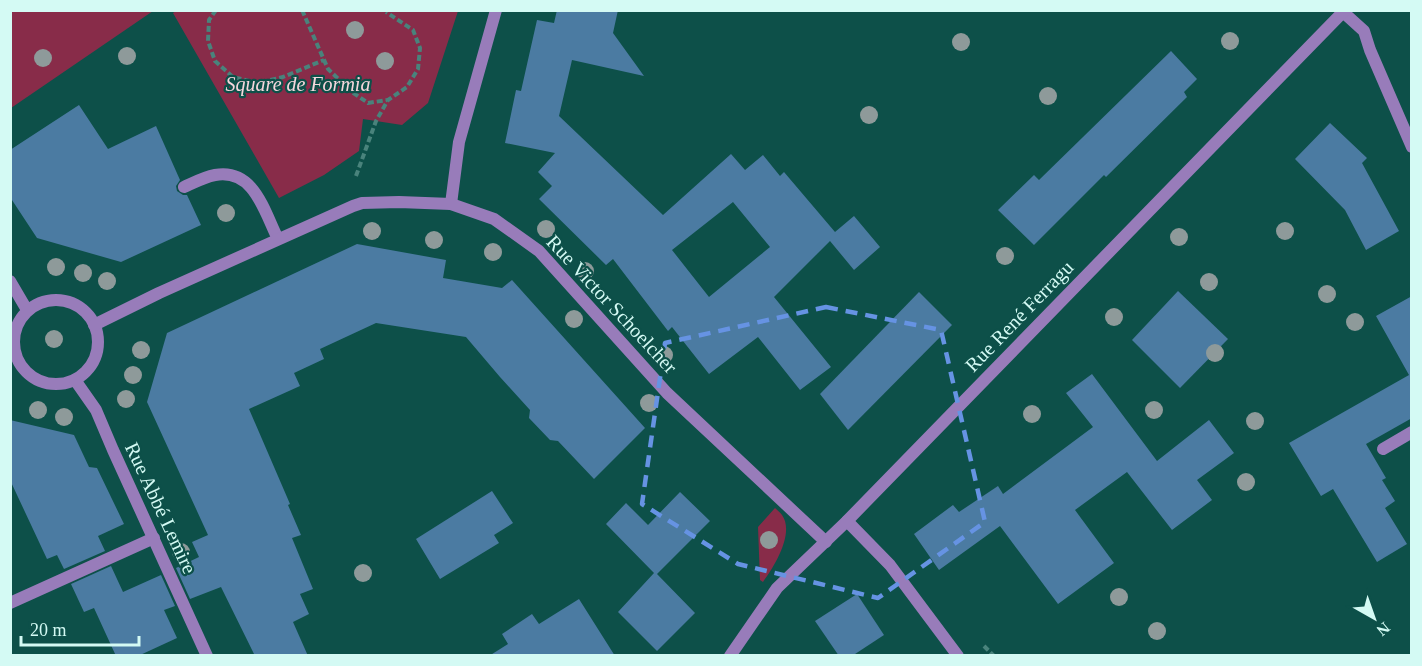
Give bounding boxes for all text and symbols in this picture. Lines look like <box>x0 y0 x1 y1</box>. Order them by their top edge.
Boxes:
park label: Square de Formia <box>226 73 370 96</box>
street label: Rue Victor Schoelcher <box>542 230 682 378</box>
street label: Rue René Ferragu <box>961 256 1078 377</box>
street label: Rue Abbé Lemire <box>121 439 201 577</box>
north arrow <box>1344 588 1404 648</box>
scale bar <box>21 609 140 647</box>
text: N <box>1373 619 1393 640</box>
text: 20 m <box>30 620 67 640</box>

